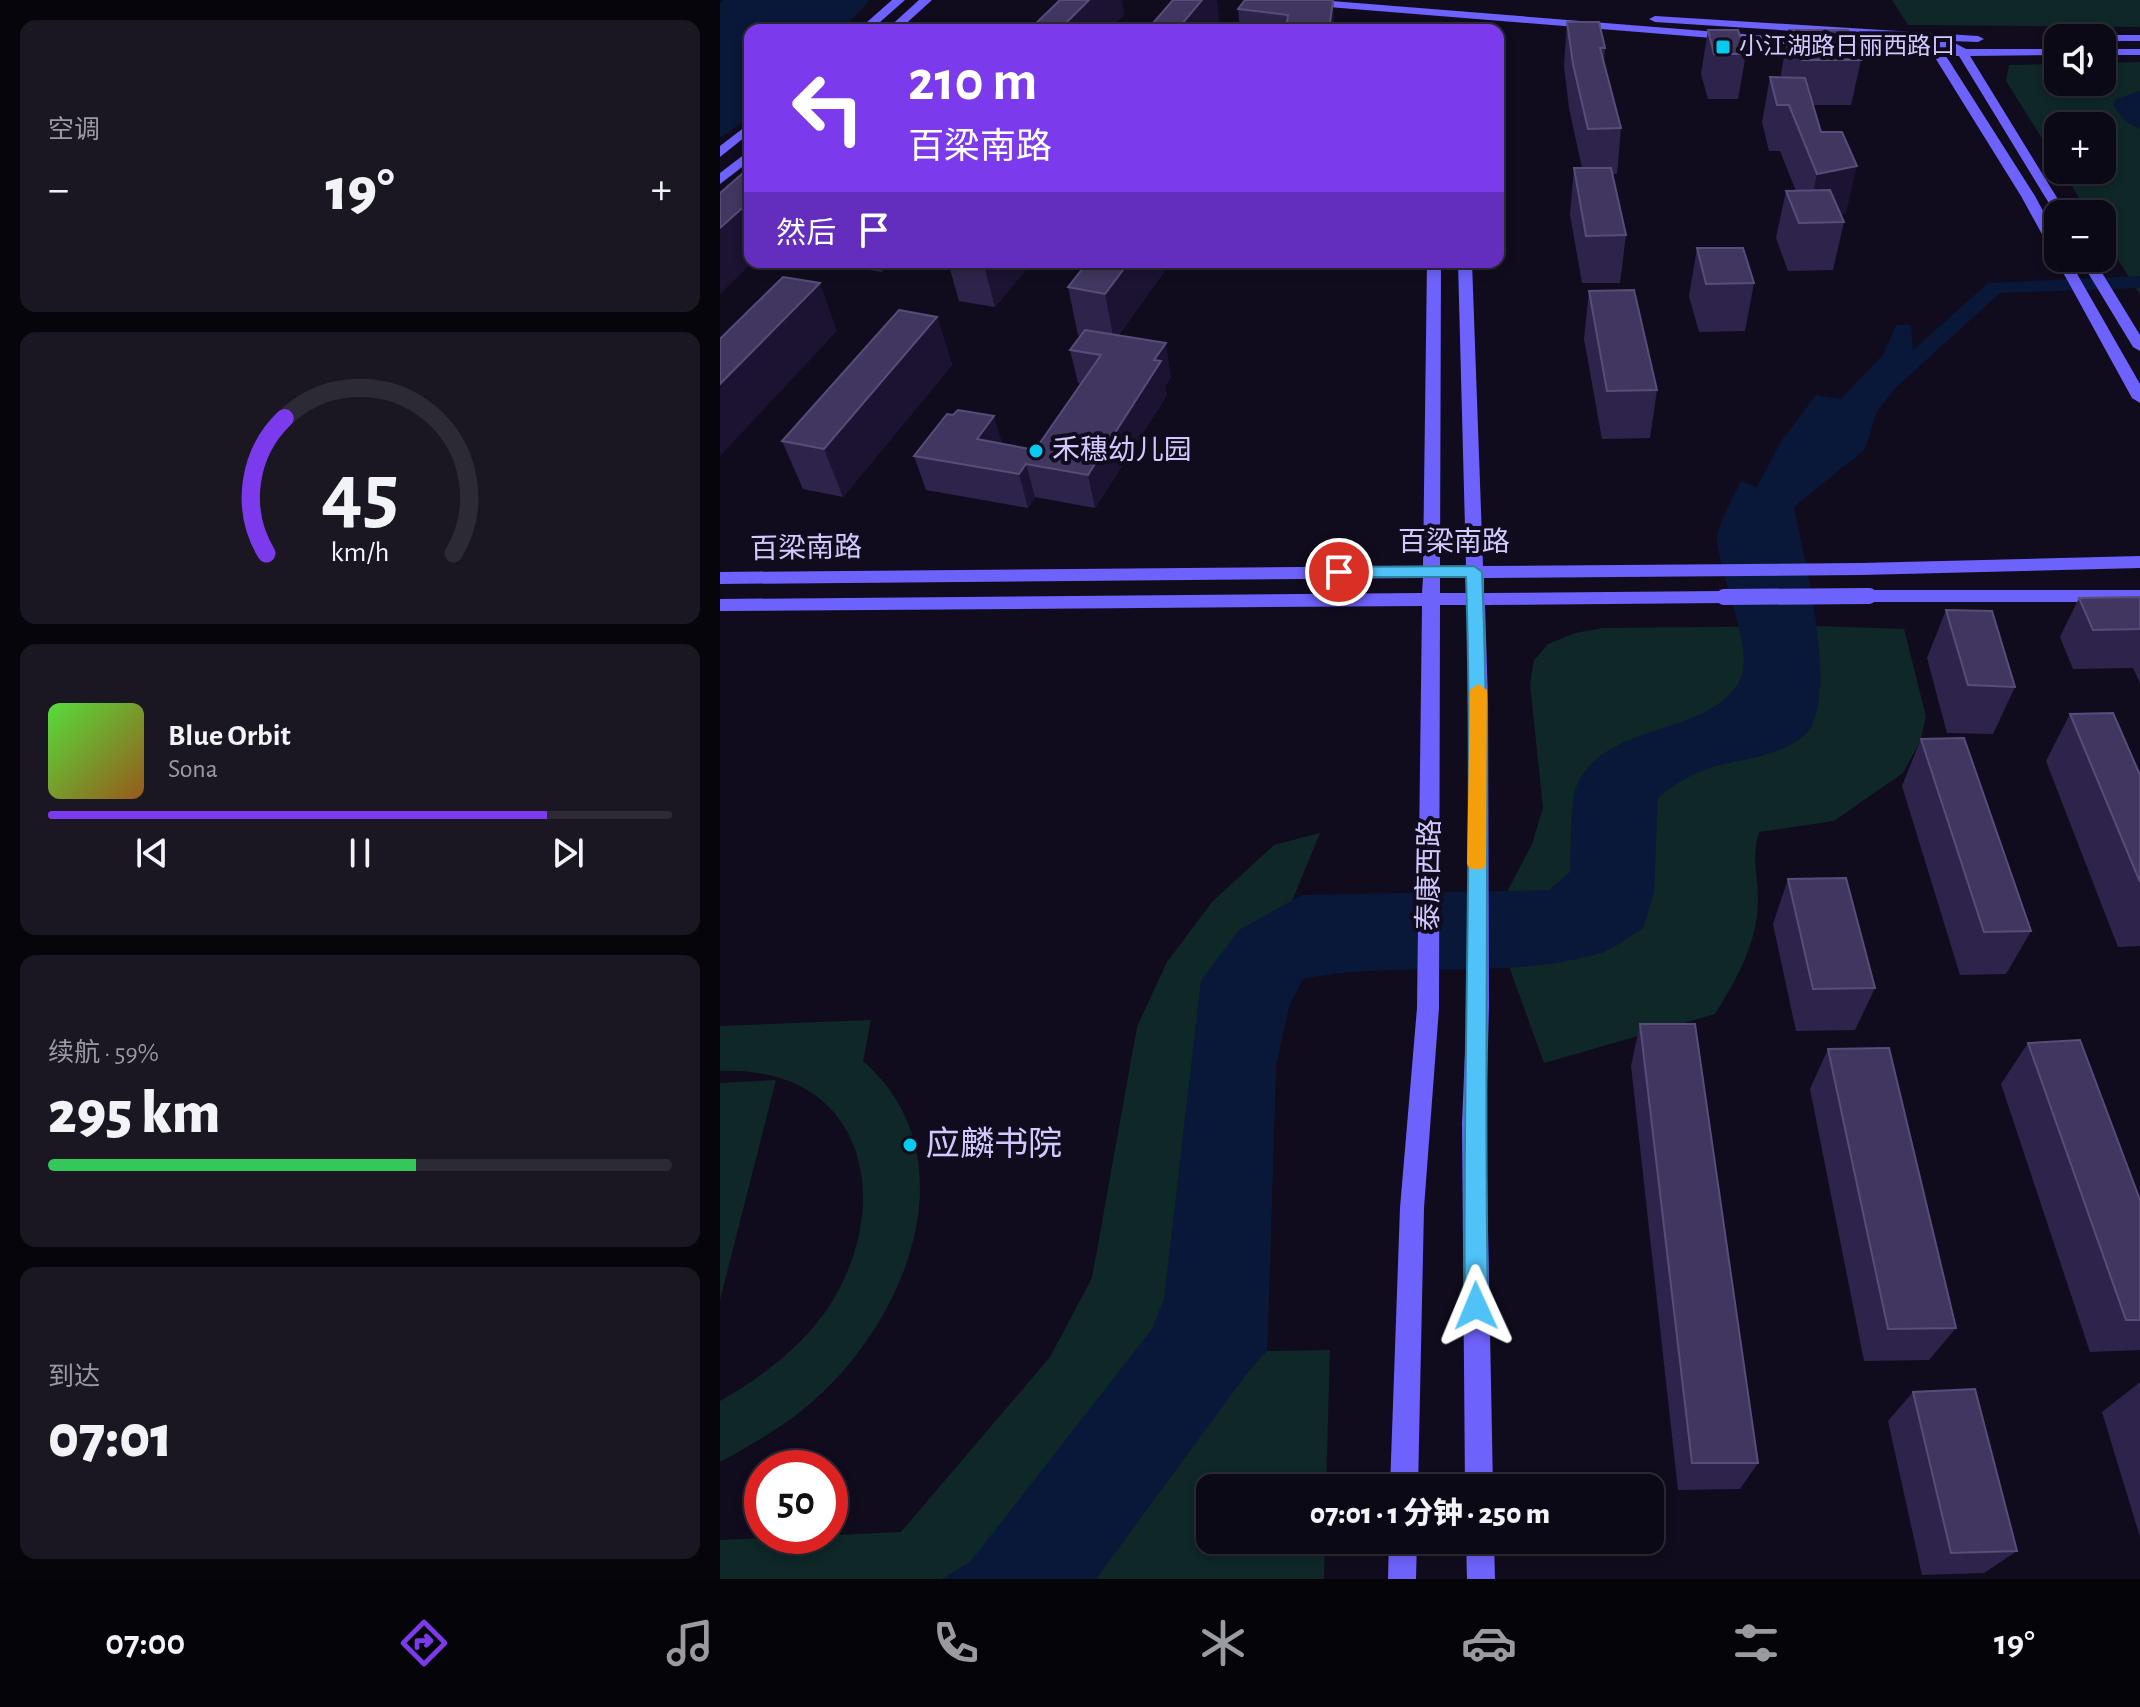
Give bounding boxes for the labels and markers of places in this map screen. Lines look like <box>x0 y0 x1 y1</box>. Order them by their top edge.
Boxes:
place label: 小江湖路日丽西路口 <box>1739 33 1955 59</box>
marker: 小江湖路日丽西路口 <box>1714 38 1732 56</box>
place label: 禾穗幼儿园 <box>1052 435 1192 465</box>
marker: 禾穗幼儿园 <box>1027 442 1045 460</box>
pin <box>1305 538 1373 606</box>
place label: 应麟书院 <box>926 1126 1062 1162</box>
marker: 应麟书院 <box>901 1136 919 1154</box>

